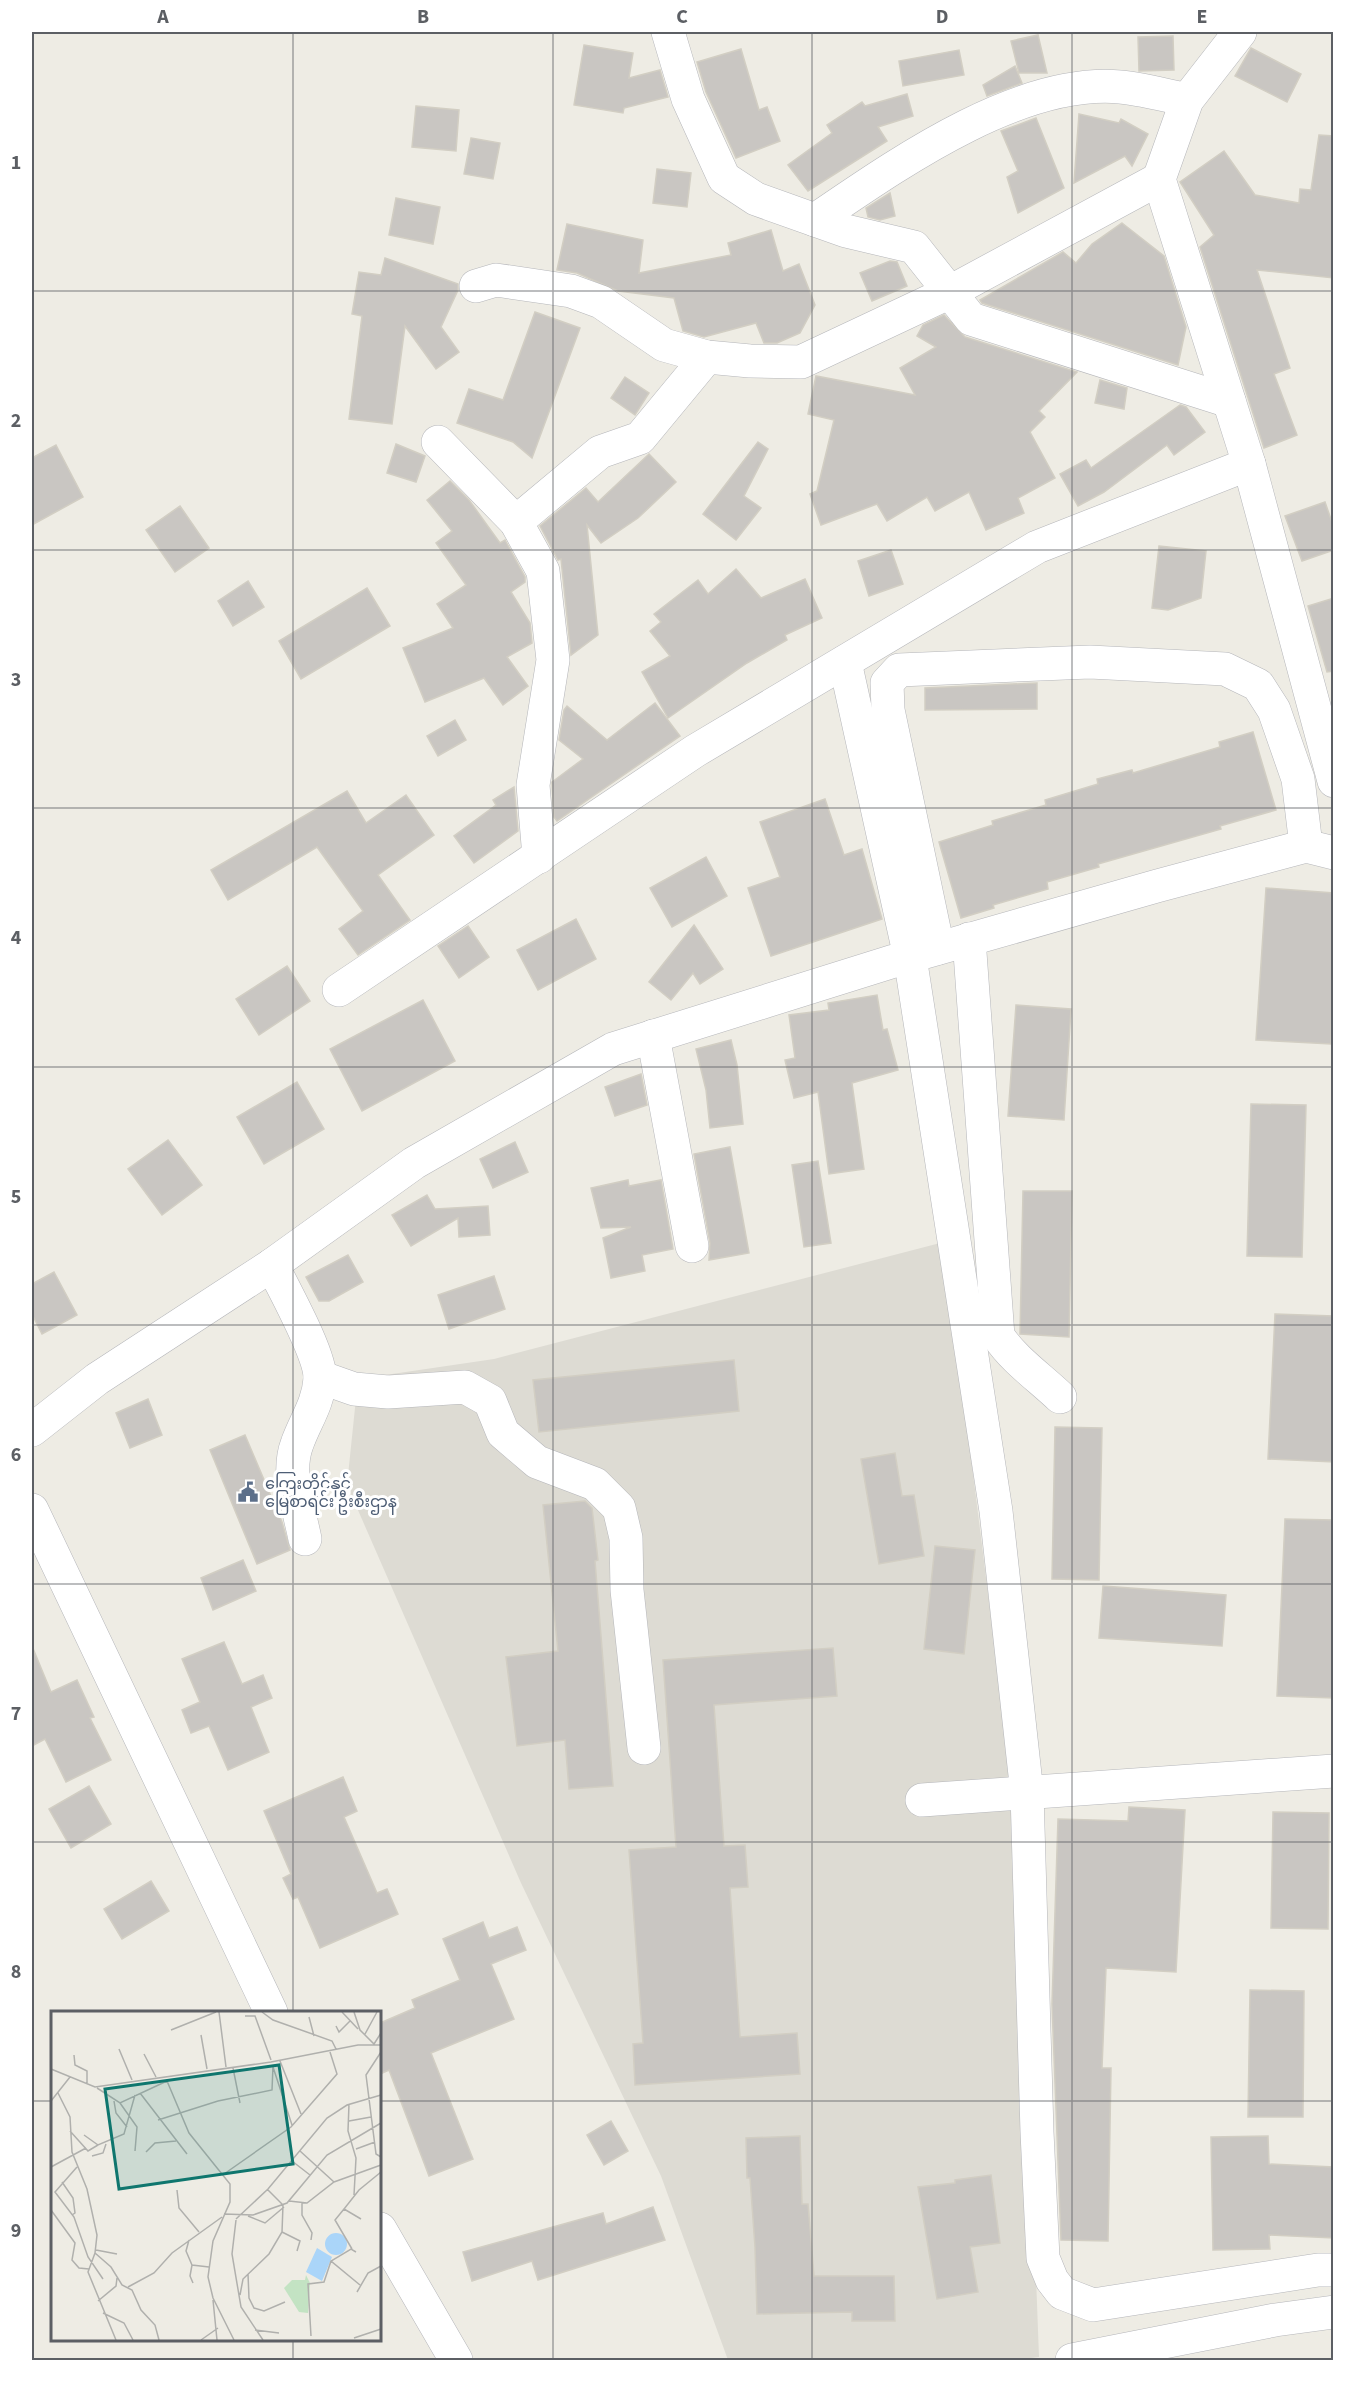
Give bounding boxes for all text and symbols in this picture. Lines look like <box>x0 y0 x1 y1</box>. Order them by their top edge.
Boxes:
text: A <box>156 3 169 31</box>
text: B <box>417 3 429 31</box>
text: C <box>676 3 688 31</box>
text: D <box>936 3 948 31</box>
text: E <box>1197 3 1207 31</box>
text: 1 <box>11 149 21 177</box>
text: 2 <box>11 407 21 435</box>
text: 3 <box>11 666 21 694</box>
text: 4 <box>11 924 22 952</box>
text: 5 <box>11 1183 21 1211</box>
text: 6 <box>11 1441 21 1469</box>
place label: ကြေးတိုင်နှင့် မြေစာရင်း ဦးစီးဌာန <box>265 1472 397 1515</box>
public building icon: ကြေးတိုင်နှင့် မြေစာရင်း ဦးစီးဌာန <box>236 1480 260 1504</box>
text: 7 <box>11 1700 21 1728</box>
text: 8 <box>11 1958 21 1986</box>
inset map <box>51 2011 381 2341</box>
text: 9 <box>11 2217 21 2245</box>

